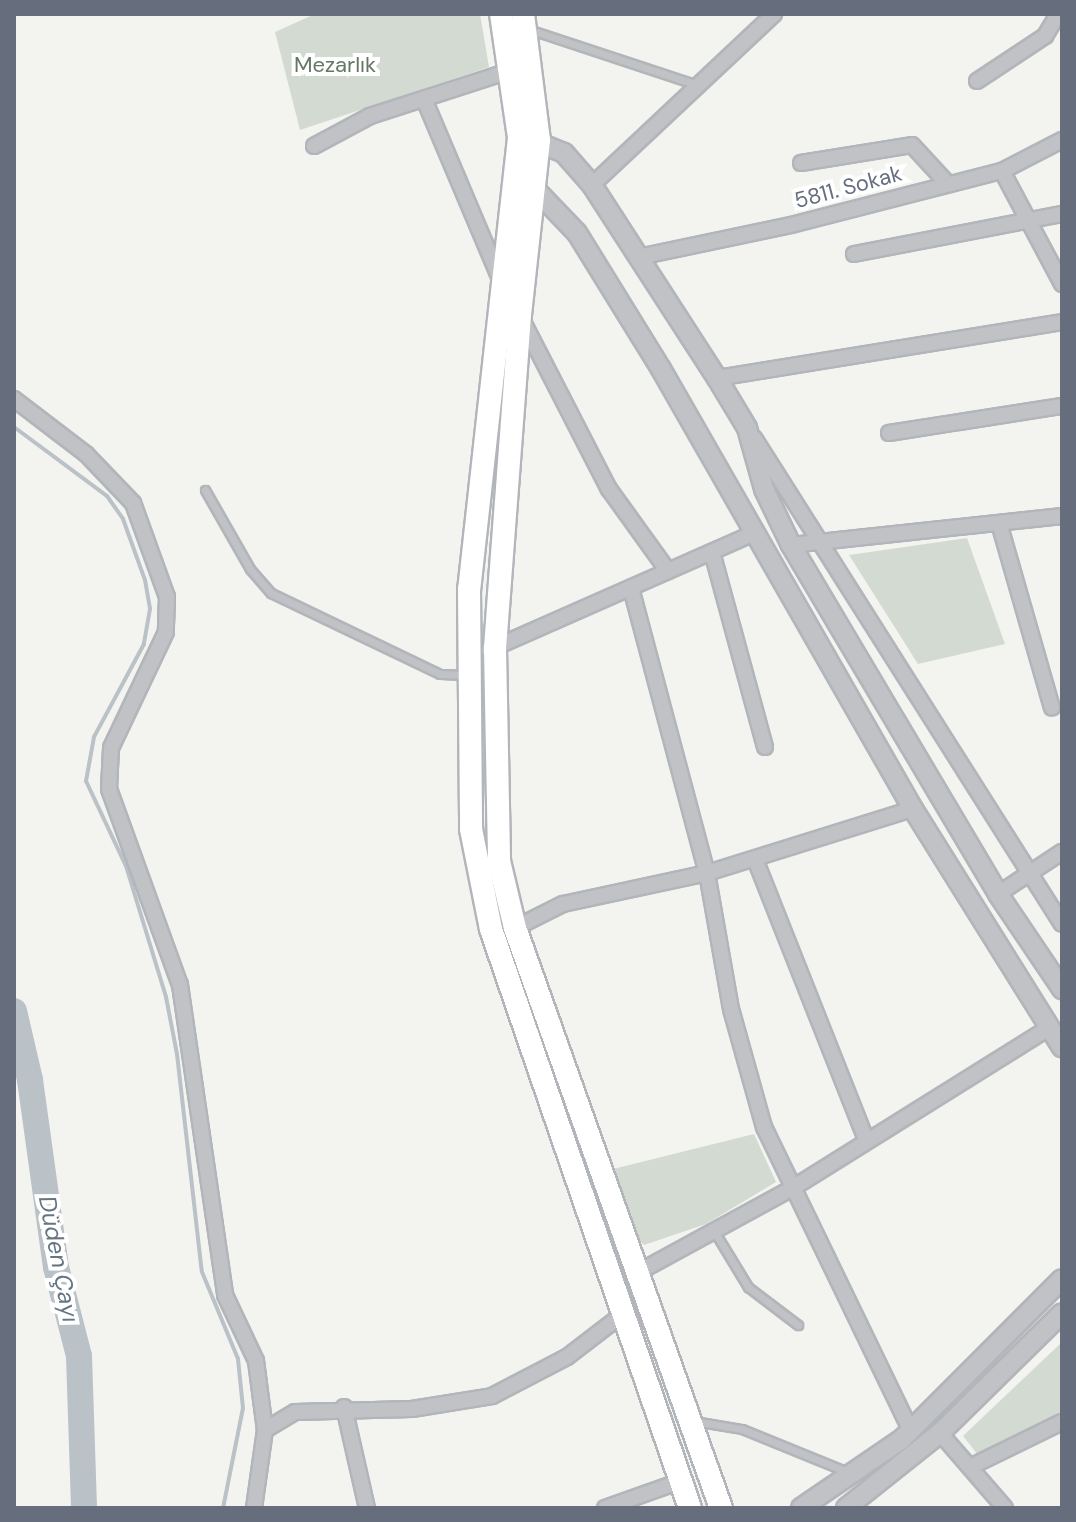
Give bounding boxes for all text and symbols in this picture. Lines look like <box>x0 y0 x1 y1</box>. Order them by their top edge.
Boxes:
park label: Mezarlık <box>294 52 376 78</box>
street label: 5811. Sokak <box>791 160 905 214</box>
water label: Düden Çayı <box>33 1193 85 1325</box>

